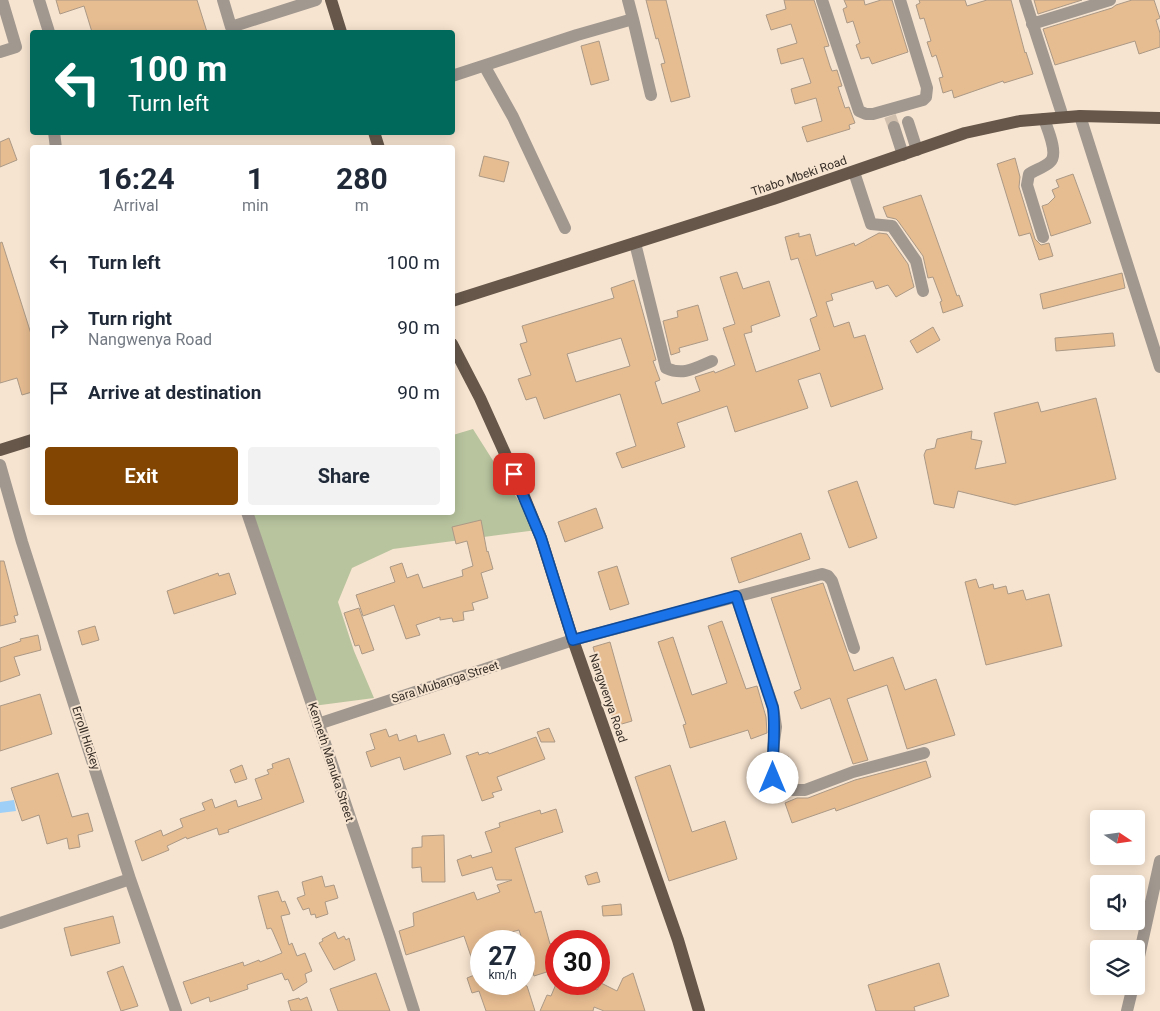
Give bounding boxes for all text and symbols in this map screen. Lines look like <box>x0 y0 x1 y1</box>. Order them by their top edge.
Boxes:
text: 100 m <box>128 49 227 90</box>
icon: left <box>45 50 110 115</box>
text: Turn left <box>128 91 209 116</box>
street label: Thabo Mbeki Road <box>749 153 849 199</box>
text: 16:24 <box>97 161 175 196</box>
text: 1 <box>247 161 264 196</box>
text: 280 <box>336 161 388 196</box>
text: Arrival <box>113 196 159 215</box>
text: min <box>242 196 269 215</box>
text: m <box>355 196 369 215</box>
icon: left <box>45 249 73 277</box>
text: Turn left <box>88 251 161 274</box>
text: 100 m <box>387 251 440 274</box>
text: Turn right <box>88 307 172 330</box>
icon: right <box>45 314 73 342</box>
text: 90 m <box>397 316 440 339</box>
text: Nangwenya Road <box>88 330 212 349</box>
icon: arrive <box>45 379 73 407</box>
text: Arrive at destination <box>88 381 261 404</box>
text: 90 m <box>397 381 440 404</box>
button: Exit <box>45 447 238 505</box>
button: Share <box>248 447 440 505</box>
pin <box>493 453 535 495</box>
icon: arrive <box>500 460 528 488</box>
street label: Nangwenya Road <box>586 652 630 744</box>
street label: Sara Mubanga Street <box>390 658 500 706</box>
street label: Kenneth Manuka Street <box>305 701 357 823</box>
street label: Erroll Hickey <box>69 704 103 772</box>
position arrow <box>746 751 798 803</box>
north arrow <box>1090 810 1145 865</box>
map controls <box>1090 810 1145 995</box>
button: sound <box>1090 875 1145 930</box>
speed limit sign: 30 <box>545 930 610 995</box>
button: layers <box>1090 940 1145 995</box>
text: 27 <box>488 942 517 971</box>
text: km/h <box>488 968 517 982</box>

